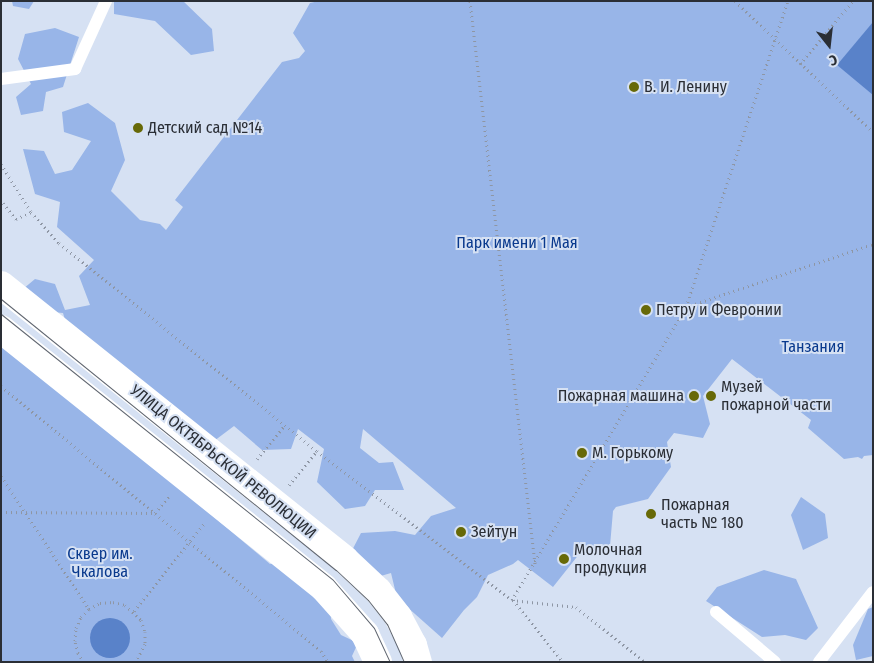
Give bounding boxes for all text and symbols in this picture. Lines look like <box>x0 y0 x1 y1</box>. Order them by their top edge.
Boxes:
north arrow <box>804 20 854 70</box>
text: С <box>827 51 839 69</box>
place label: В. И. Ленину <box>644 77 727 97</box>
marker: В. И. Ленину <box>628 81 640 93</box>
place label: Детский сад №14 <box>148 118 262 138</box>
marker: Детский сад №14 <box>132 122 144 134</box>
park label: Парк имени 1 Мая <box>456 233 578 253</box>
place label: Петру и Февронии <box>656 300 782 320</box>
marker: Петру и Февронии <box>640 304 652 316</box>
park label: Танзания <box>782 337 844 357</box>
place label: Музей пожарной части <box>721 377 831 415</box>
street label: УЛИЦА ОКТЯБРЬСКОЙ РЕВОЛЮЦИИ <box>126 381 320 543</box>
place label: Пожарная машина <box>558 386 684 406</box>
marker: Пожарная машина <box>688 390 700 402</box>
marker: Музей пожарной части <box>705 390 717 402</box>
place label: М. Горькому <box>592 443 673 463</box>
marker: М. Горькому <box>576 447 588 459</box>
place label: Пожарная часть № 180 <box>661 495 744 533</box>
marker: Пожарная часть № 180 <box>645 508 657 520</box>
place label: Зейтун <box>471 522 517 542</box>
marker: Зейтун <box>455 526 467 538</box>
place label: Молочная продукция <box>574 540 647 578</box>
park label: Сквер им. Чкалова <box>67 544 133 582</box>
marker: Молочная продукция <box>558 553 570 565</box>

